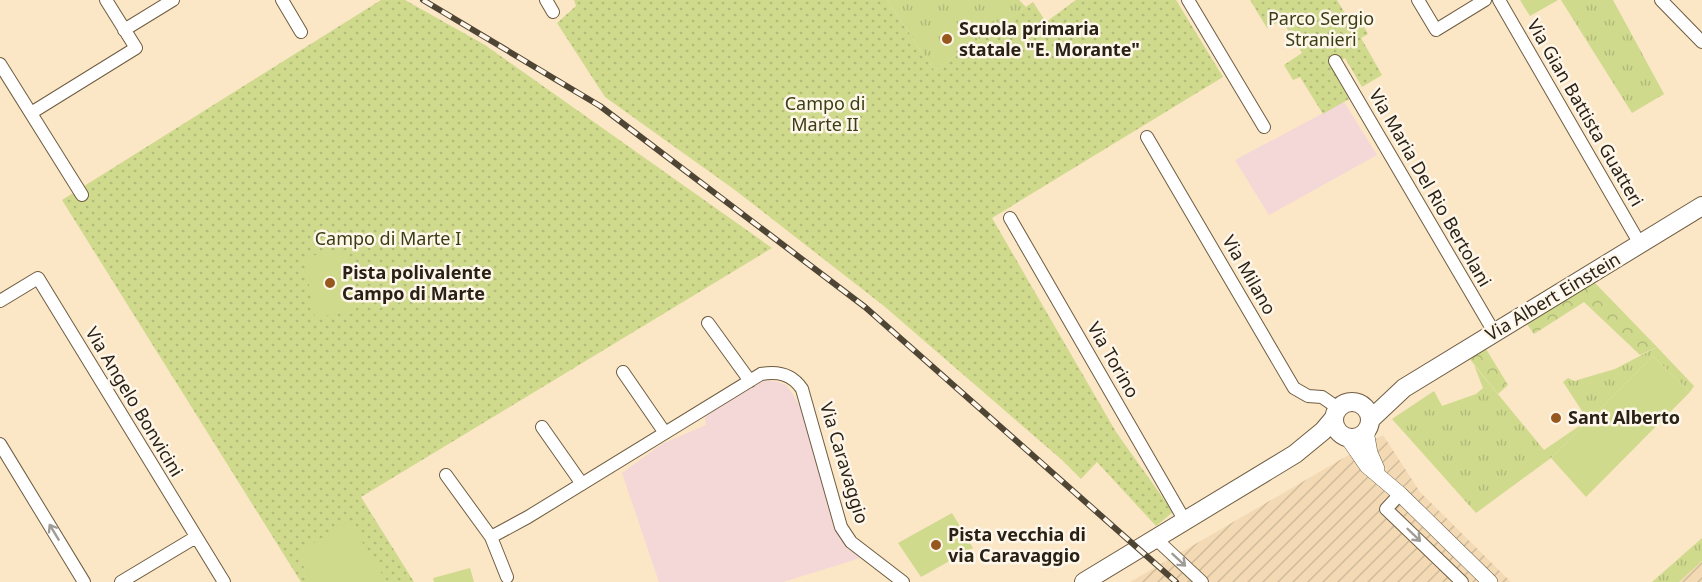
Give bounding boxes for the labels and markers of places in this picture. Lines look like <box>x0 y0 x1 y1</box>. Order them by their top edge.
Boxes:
place label: Scuola primaria statale "E. Morante" <box>959 16 1140 61</box>
marker: Scuola primaria statale "E. Morante" <box>940 32 954 46</box>
place label: Pista polivalente Campo di Marte <box>342 260 492 305</box>
marker: Pista polivalente Campo di Marte <box>323 276 337 290</box>
place label: Sant Alberto <box>1568 405 1680 429</box>
marker: Sant Alberto <box>1549 411 1563 425</box>
place label: Pista vecchia di via Caravaggio <box>948 522 1086 567</box>
marker: Pista vecchia di via Caravaggio <box>929 538 943 552</box>

